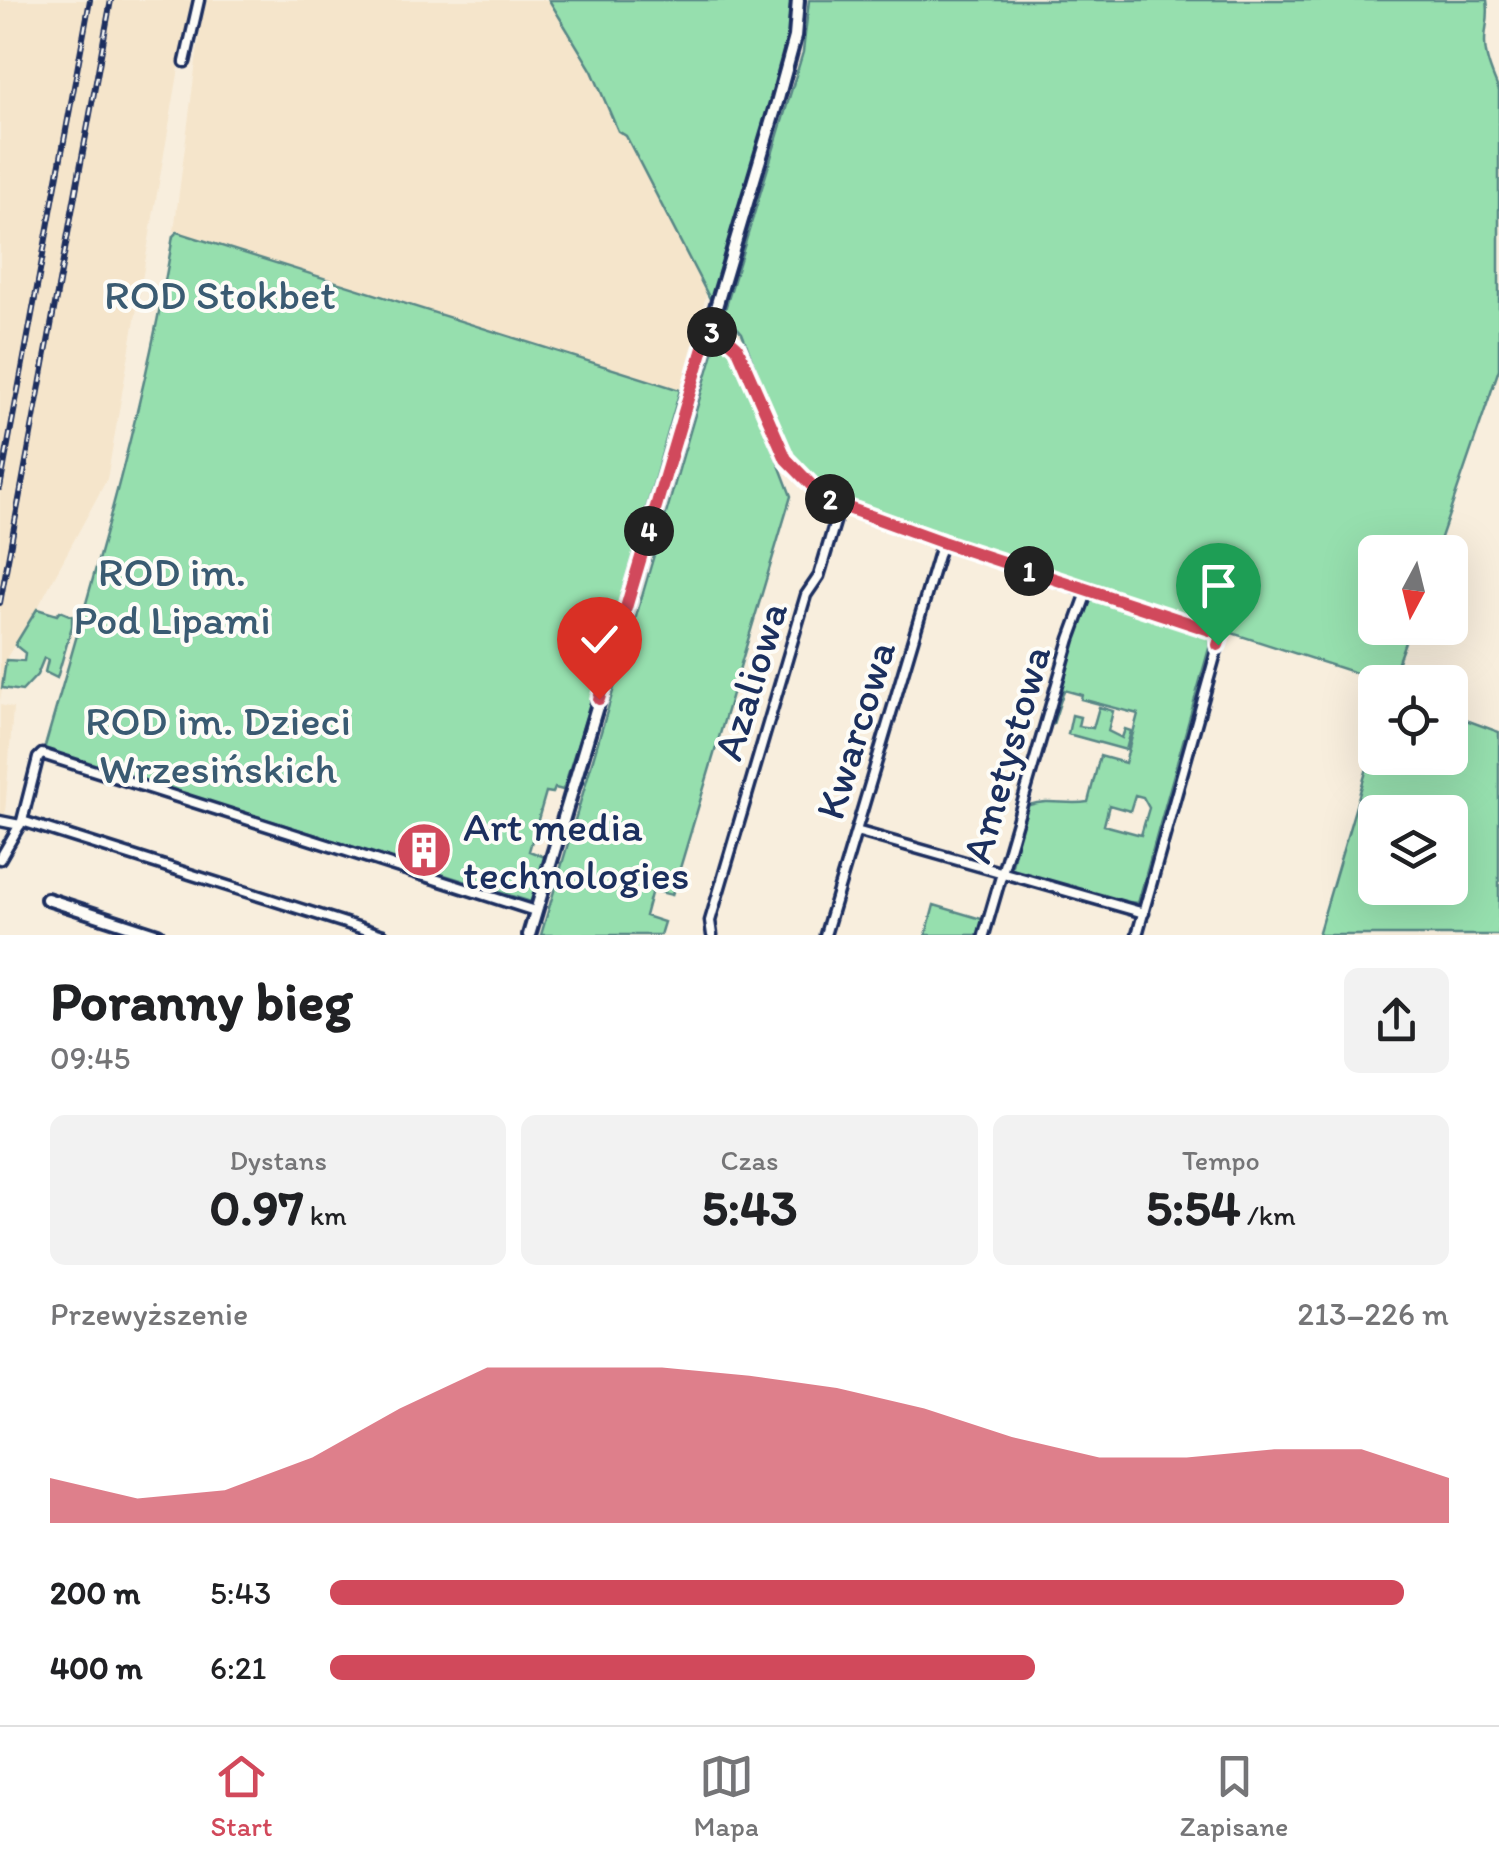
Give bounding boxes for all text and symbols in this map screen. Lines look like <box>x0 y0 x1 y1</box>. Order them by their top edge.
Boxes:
park label: ROD Stokbet <box>104 269 336 320</box>
pin: 3 <box>687 307 737 357</box>
text: 3 <box>704 315 720 349</box>
pin: 2 <box>805 474 855 524</box>
text: 2 <box>823 482 837 516</box>
pin: 4 <box>624 506 674 556</box>
text: 4 <box>641 514 657 548</box>
north arrow <box>1358 535 1468 645</box>
map controls <box>1358 535 1468 905</box>
pin <box>1176 543 1261 646</box>
park label: ROD im. Pod Lipami <box>73 546 271 645</box>
pin: 1 <box>1004 546 1054 596</box>
text: 1 <box>1023 554 1036 588</box>
icon: arrive <box>1191 558 1246 613</box>
street label: Azaliowa <box>702 596 798 766</box>
pin <box>557 597 642 700</box>
icon: check <box>572 612 627 667</box>
street label: Kwarcowa <box>804 634 906 825</box>
street label: Ametystowa <box>951 639 1061 869</box>
button: locate <box>1358 665 1468 775</box>
park label: ROD im. Dzieci Wrzesińskich <box>85 695 351 794</box>
button: layers <box>1358 795 1468 905</box>
place label: Art media technologies <box>463 801 690 900</box>
building icon: Art media technologies <box>394 820 454 880</box>
text: Poranny bieg <box>50 968 353 1034</box>
button: share <box>1344 968 1449 1073</box>
text: 09:45 <box>50 1039 130 1077</box>
text: Dystans <box>229 1143 327 1177</box>
text: Czas <box>720 1143 779 1177</box>
text: Tempo <box>1182 1143 1260 1177</box>
text: 0.97 <box>209 1177 304 1238</box>
text: 5:43 <box>702 1177 797 1238</box>
text: 5:54 <box>1146 1177 1241 1238</box>
text: km <box>304 1198 347 1232</box>
text: /km <box>1241 1198 1296 1232</box>
text: Przewyższenie <box>50 1295 248 1333</box>
text: 213–226 m <box>1297 1295 1449 1333</box>
text: 200 m <box>50 1574 140 1612</box>
text: 5:43 <box>210 1574 271 1612</box>
text: 400 m <box>50 1649 143 1687</box>
text: 6:21 <box>210 1649 266 1687</box>
tab: Start <box>211 1749 272 1843</box>
tab: Mapa <box>694 1749 759 1843</box>
tab: Zapisane <box>1180 1749 1288 1843</box>

